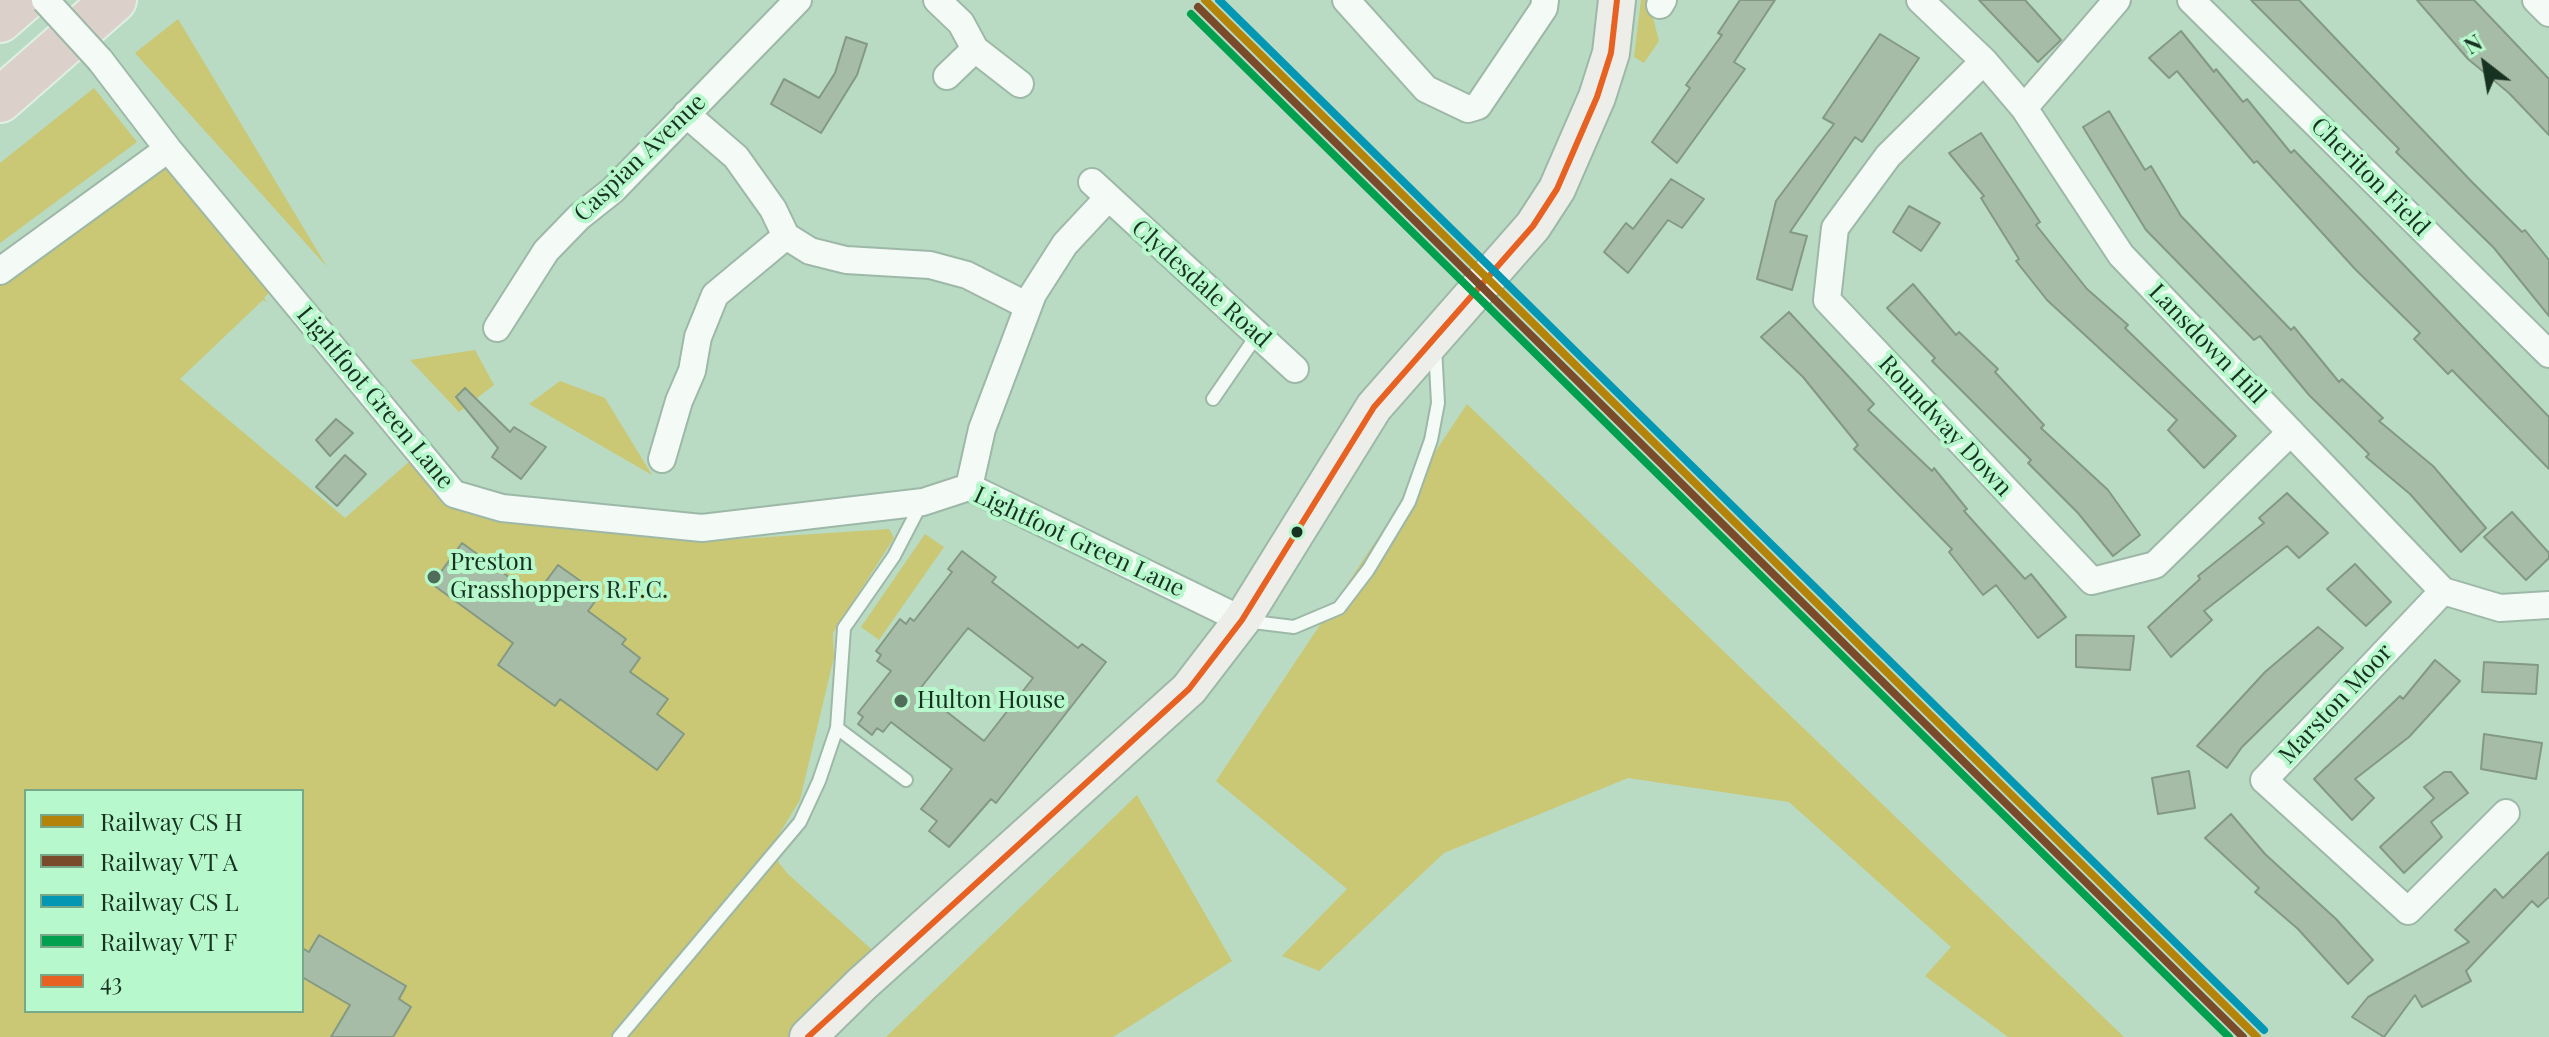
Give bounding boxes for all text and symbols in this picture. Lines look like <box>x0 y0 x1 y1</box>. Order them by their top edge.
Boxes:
north arrow <box>2445 24 2525 104</box>
text: N <box>2458 26 2487 60</box>
street label: Caspian Avenue <box>568 88 712 228</box>
street label: Cheriton Field <box>2305 112 2435 242</box>
street label: Clydesdale Road <box>1125 214 1277 354</box>
street label: Lansdown Hill <box>2143 278 2271 410</box>
street label: Lightfoot Green Lane <box>290 301 460 495</box>
street label: Roundway Down <box>1872 350 2018 502</box>
street label: Lightfoot Green Lane <box>969 481 1189 603</box>
unlabelled marker <box>1289 524 1305 540</box>
place label: Preston Grasshoppers R.F.C. <box>450 549 668 605</box>
marker: Preston Grasshoppers R.F.C. <box>425 568 443 586</box>
street label: Marston Moor <box>2273 638 2399 770</box>
place label: Hulton House <box>917 687 1065 715</box>
marker: Hulton House <box>892 692 910 710</box>
legend <box>24 789 304 1013</box>
text: Railway CS H <box>100 805 243 837</box>
text: Railway VT A <box>100 845 238 877</box>
text: Railway CS L <box>100 885 239 917</box>
text: Railway VT F <box>100 925 237 957</box>
text: 43 <box>100 965 122 997</box>

